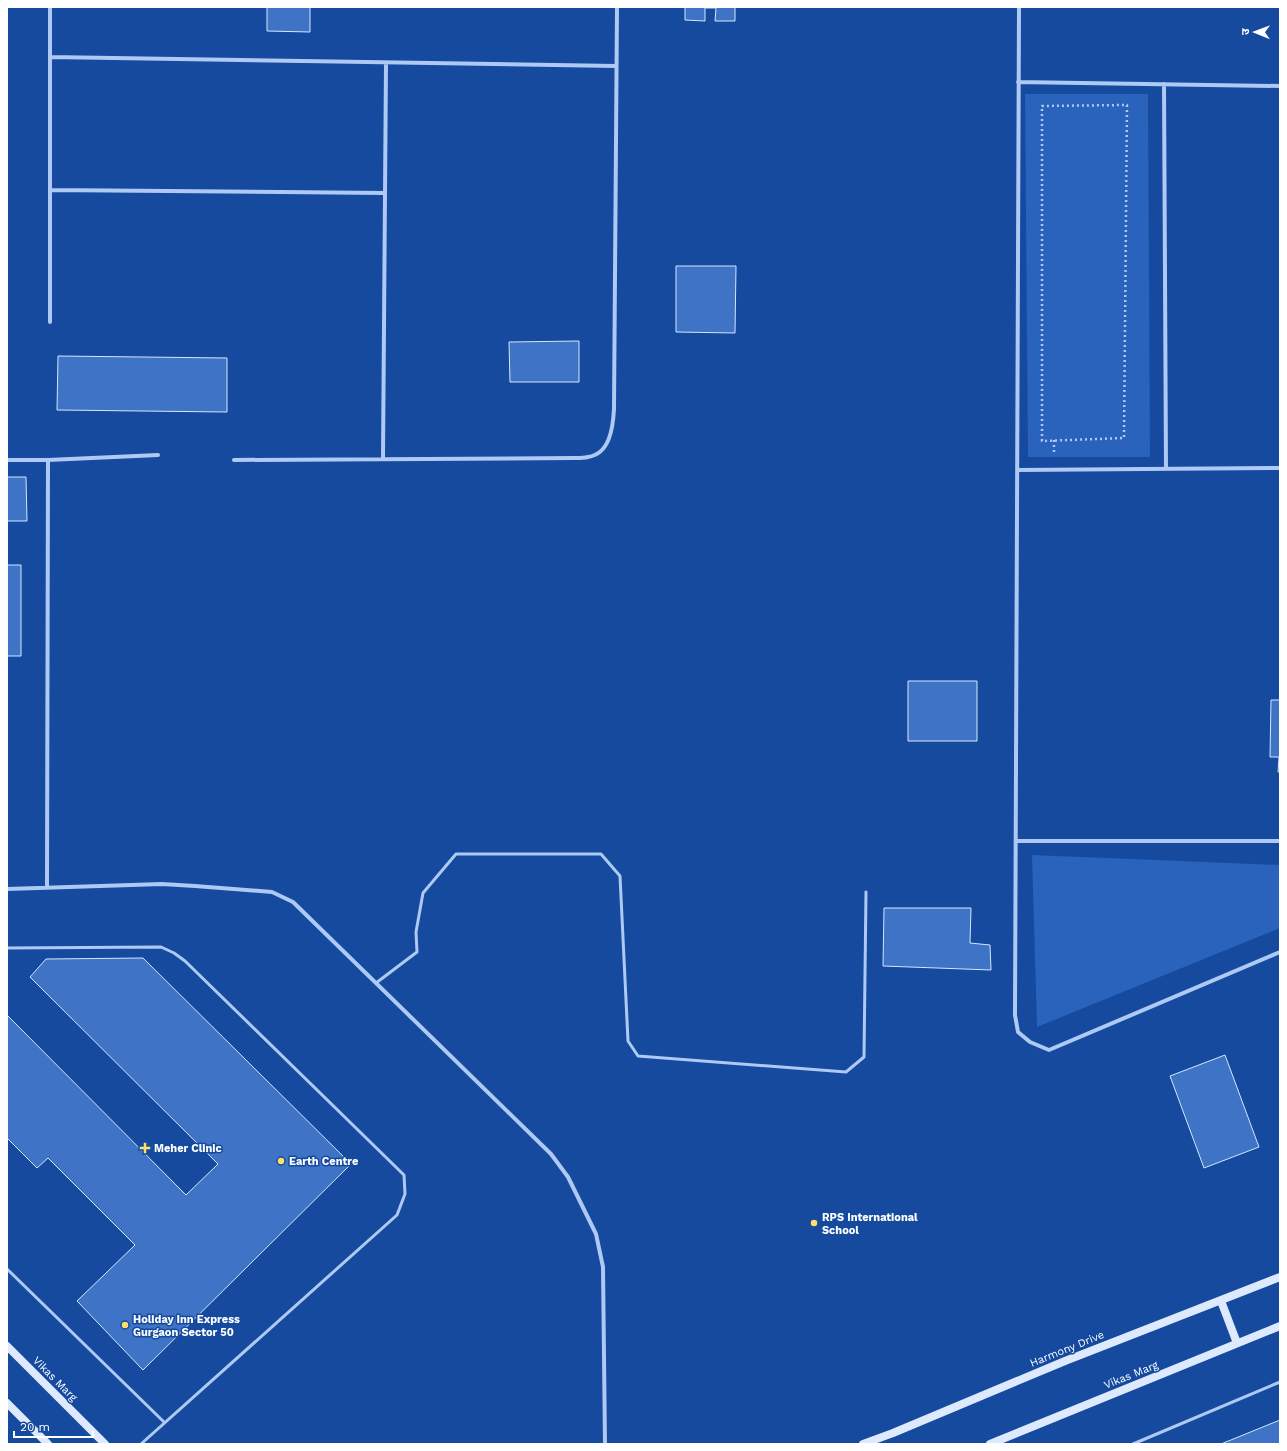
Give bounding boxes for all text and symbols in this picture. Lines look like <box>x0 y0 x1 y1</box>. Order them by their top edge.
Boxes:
north arrow <box>1235 12 1275 52</box>
text: उ <box>1239 28 1252 35</box>
marker: Meher Clinic <box>139 1142 151 1154</box>
place label: Meher Clinic <box>154 1142 222 1155</box>
place label: Earth Centre <box>289 1155 358 1168</box>
marker: Earth Centre <box>276 1156 286 1166</box>
place label: RPS International School <box>822 1211 918 1237</box>
marker: RPS International School <box>809 1218 819 1228</box>
place label: Holiday Inn Express Gurgaon Sector 50 <box>133 1313 240 1339</box>
marker: Holiday Inn Express Gurgaon Sector 50 <box>120 1320 130 1330</box>
street label: Harmony Drive <box>1028 1328 1106 1370</box>
street label: Vikas Marg <box>30 1354 80 1404</box>
street label: Vikas Marg <box>1102 1358 1160 1392</box>
scale bar <box>14 1413 93 1439</box>
text: 20 m <box>20 1420 50 1434</box>

